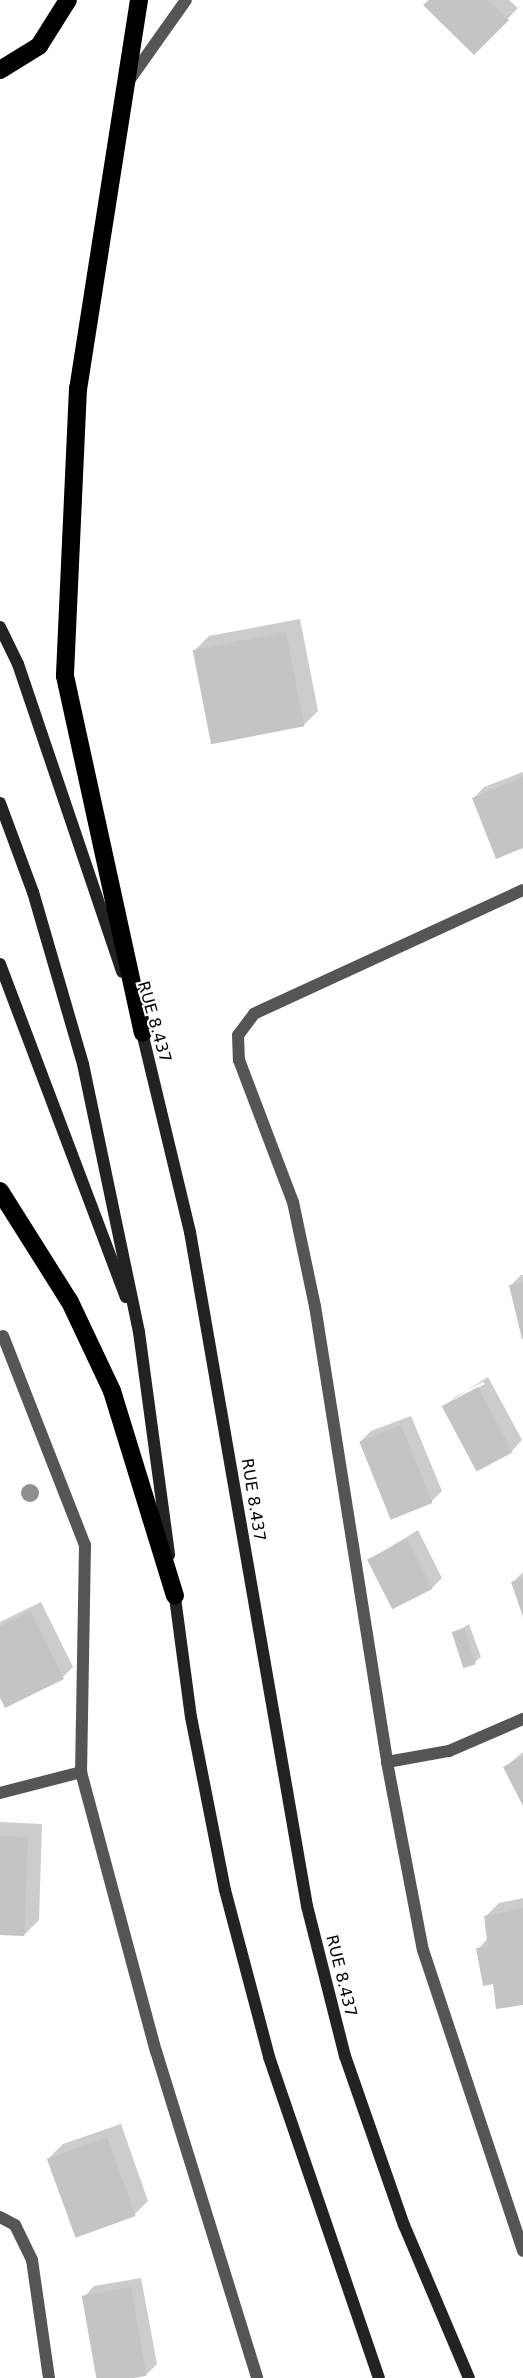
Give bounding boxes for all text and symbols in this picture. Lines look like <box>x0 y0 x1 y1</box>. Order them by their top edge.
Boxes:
street label: RUE 8.437 <box>133 979 175 1065</box>
street label: RUE 8.437 <box>237 1457 269 1543</box>
street label: RUE 8.437 <box>322 1933 360 2019</box>

